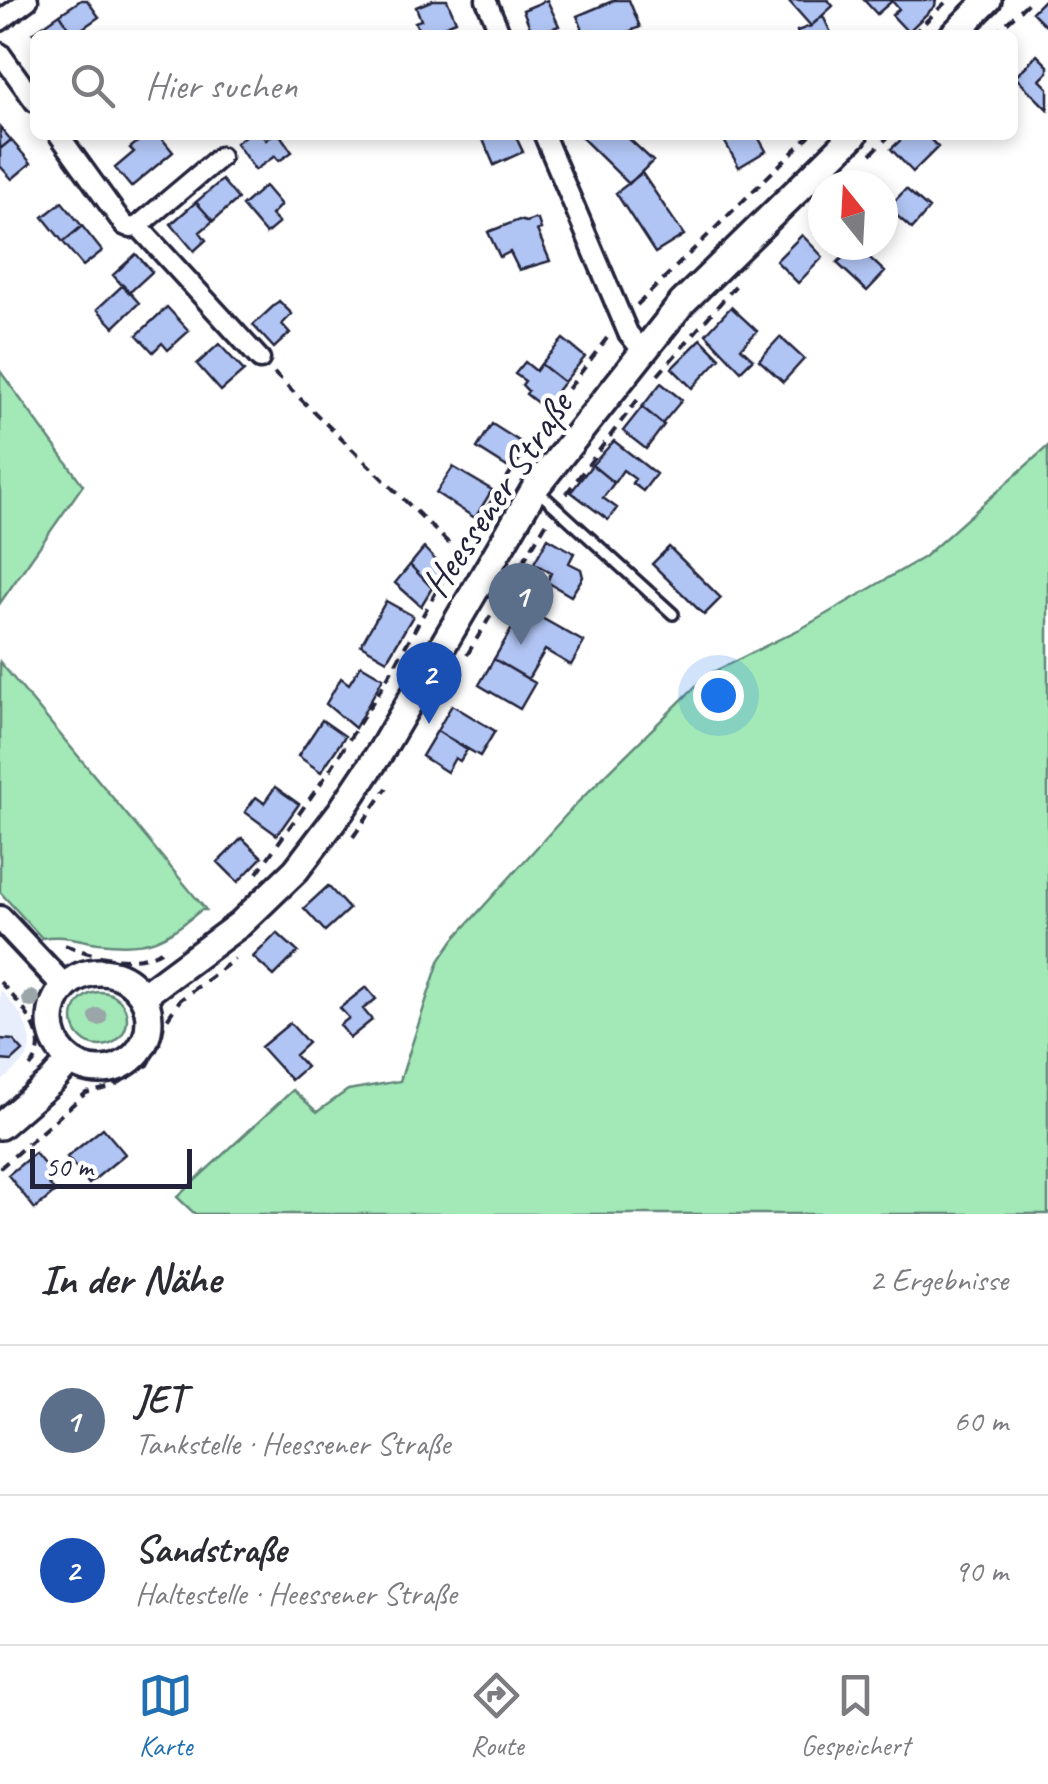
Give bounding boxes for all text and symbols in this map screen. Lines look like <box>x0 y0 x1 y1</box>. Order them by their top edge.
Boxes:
search box <box>30 30 1018 140</box>
icon: search <box>65 58 120 113</box>
text: Hier suchen <box>145 62 297 109</box>
north arrow <box>808 170 898 260</box>
street label: Heessener Straße <box>410 380 585 606</box>
pin: 1 <box>488 562 554 645</box>
pin: 2 <box>396 642 462 724</box>
your location <box>693 670 744 721</box>
scale bar <box>30 1144 192 1188</box>
text: 50 m <box>45 1149 93 1184</box>
text: In der Nähe <box>40 1253 221 1306</box>
text: 2 Ergebnisse <box>869 1259 1008 1300</box>
text: JET <box>135 1376 185 1423</box>
text: 1 <box>65 1400 80 1441</box>
text: 60 m <box>954 1400 1008 1441</box>
text: Tankstelle · Heessener Straße <box>135 1423 450 1464</box>
text: Sandstraße <box>135 1526 286 1573</box>
text: 2 <box>65 1550 80 1591</box>
text: 90 m <box>954 1550 1008 1591</box>
text: Haltestelle · Heessener Straße <box>135 1573 457 1614</box>
tab: Karte <box>138 1668 193 1763</box>
tab: Route <box>469 1668 524 1763</box>
tab: Gespeichert <box>801 1668 910 1763</box>

